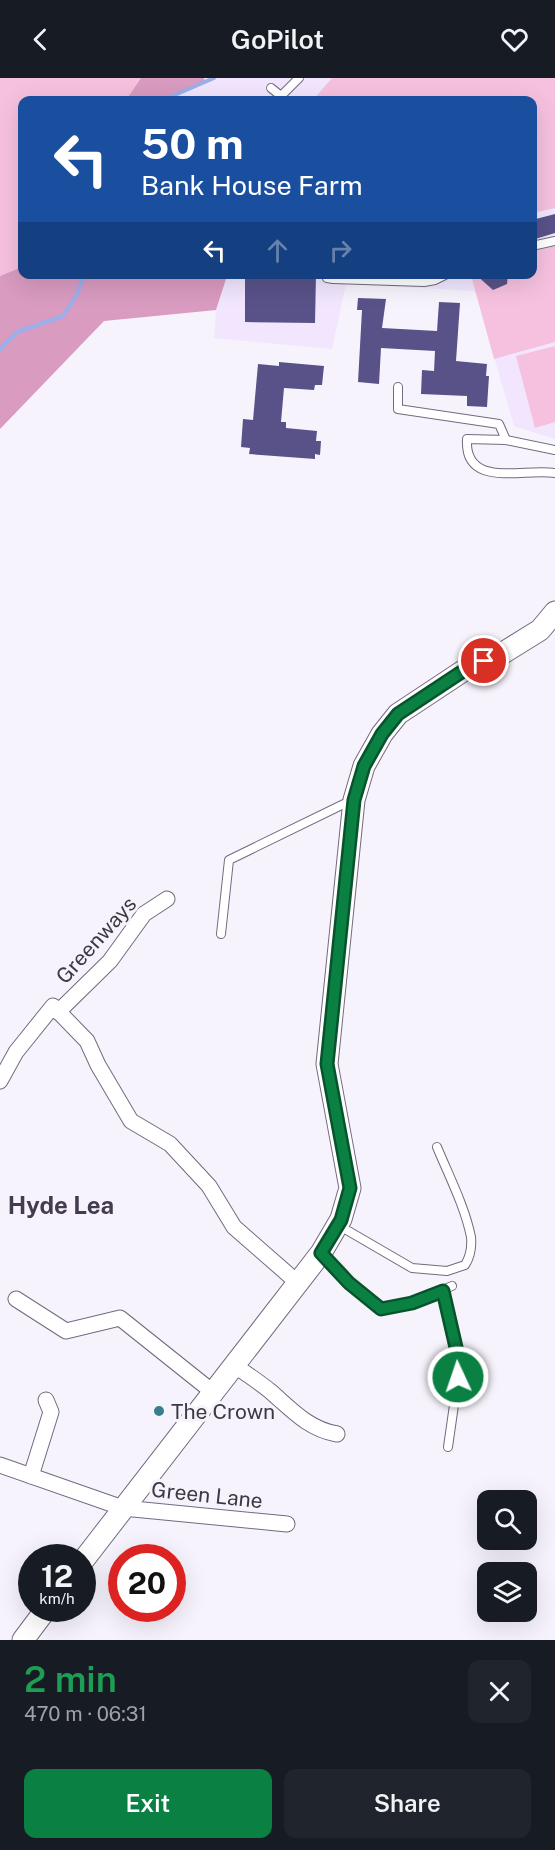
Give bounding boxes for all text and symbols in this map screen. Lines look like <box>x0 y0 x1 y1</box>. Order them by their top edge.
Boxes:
icon: back <box>24 23 57 56</box>
text: GoPilot <box>231 23 324 55</box>
icon: heart <box>498 23 531 56</box>
text: 50 m <box>141 119 244 168</box>
icon: left <box>42 120 120 198</box>
text: Bank House Farm <box>141 169 363 201</box>
icon: left <box>198 234 231 267</box>
icon: ahead <box>261 234 294 267</box>
icon: right <box>324 234 357 267</box>
pin <box>458 635 509 686</box>
icon: arrive <box>467 644 500 677</box>
street label: Greenways <box>51 891 141 989</box>
district label: Hyde Lea <box>8 1191 114 1219</box>
position arrow <box>426 1345 490 1409</box>
place label: The Crown <box>171 1399 275 1424</box>
marker: The Crown <box>152 1404 166 1418</box>
street label: Green Lane <box>150 1477 264 1513</box>
map controls <box>477 1490 537 1622</box>
button: search <box>477 1490 537 1550</box>
speed limit sign: 20 <box>108 1544 186 1622</box>
text: 12 <box>41 1558 73 1594</box>
button: layers <box>477 1562 537 1622</box>
text: km/h <box>39 1590 75 1607</box>
text: 2 min <box>24 1658 117 1700</box>
button: close <box>468 1660 531 1723</box>
text: 470 m · 06:31 <box>24 1702 147 1726</box>
button: Exit <box>24 1769 272 1838</box>
button: Share <box>284 1769 531 1838</box>

